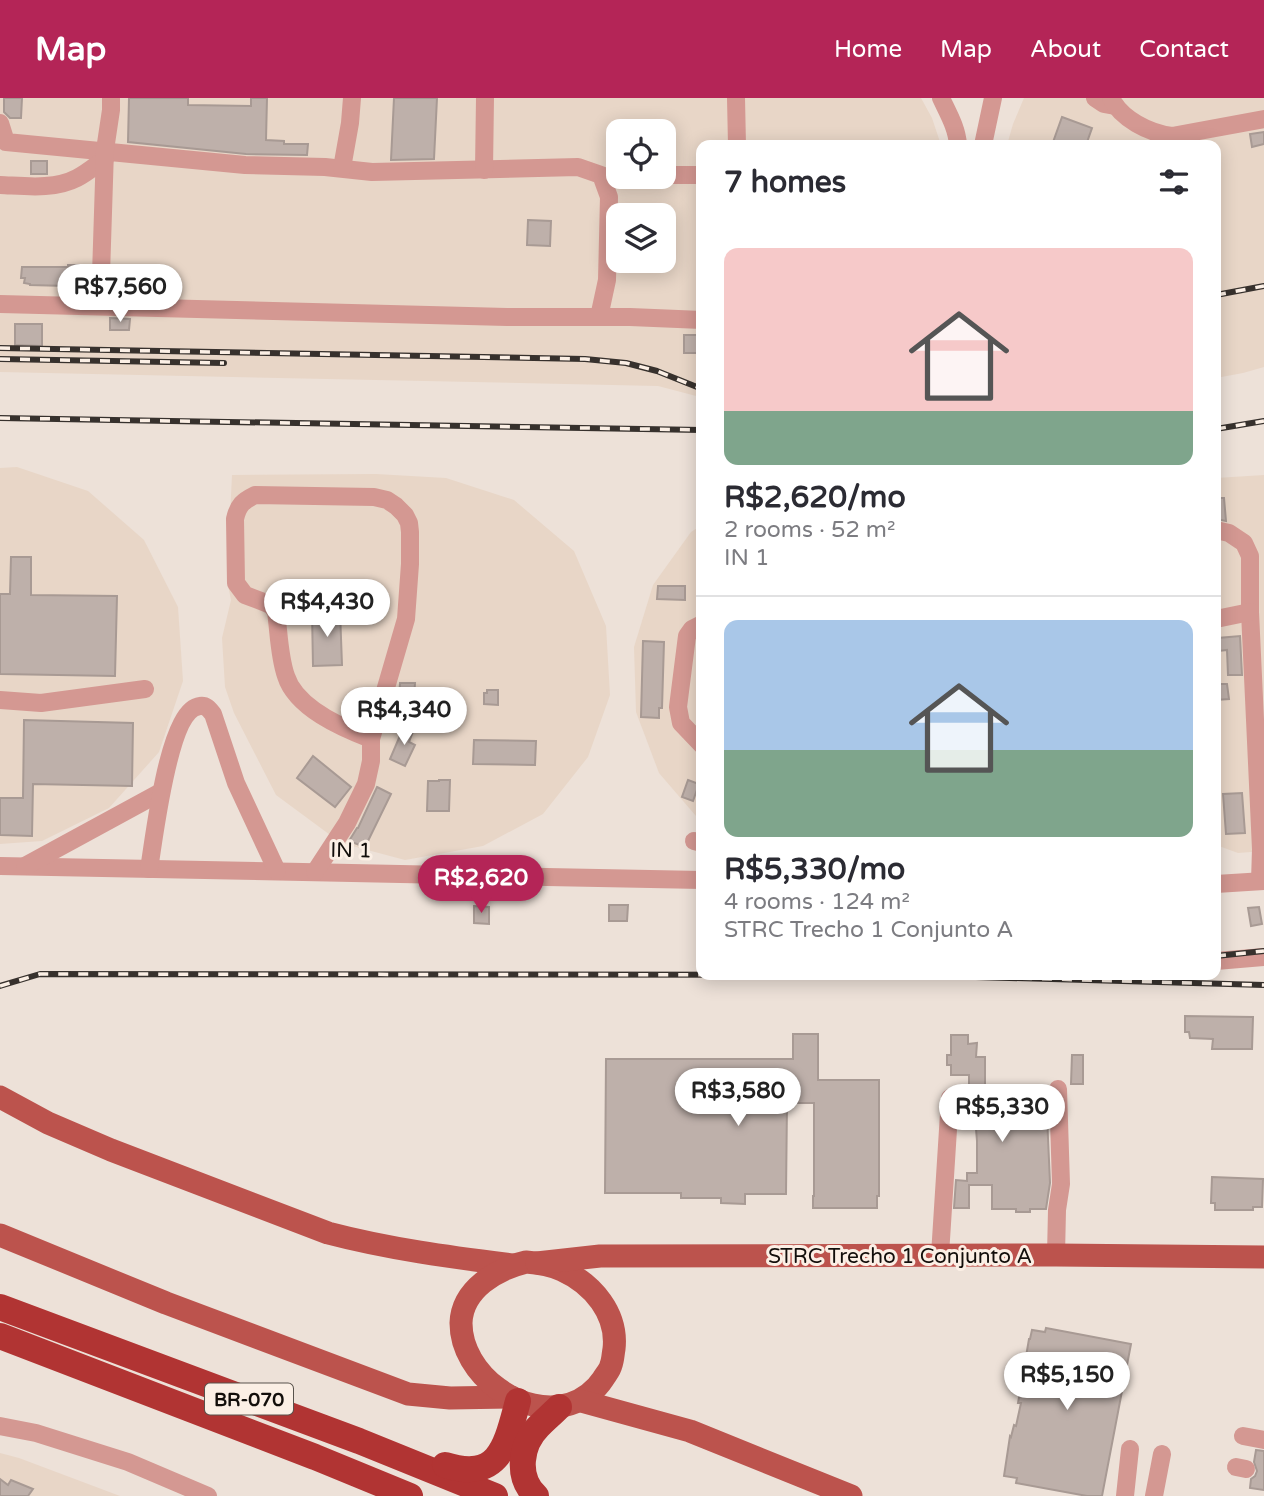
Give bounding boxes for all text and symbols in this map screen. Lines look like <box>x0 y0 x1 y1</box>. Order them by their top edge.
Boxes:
text: Map <box>35 30 106 69</box>
text: Home <box>834 35 902 64</box>
text: Map <box>940 35 992 64</box>
text: About <box>1030 35 1101 64</box>
text: Contact <box>1139 35 1229 64</box>
map controls <box>606 119 676 273</box>
button: locate <box>606 119 676 189</box>
icon: filters <box>1155 163 1193 201</box>
text: 7 homes <box>724 164 846 201</box>
button: layers <box>606 203 676 273</box>
pin: R$7,560 <box>55 264 185 324</box>
text: R$7,560 <box>73 273 167 301</box>
icon: home <box>896 293 1022 419</box>
text: R$2,620/mo <box>724 479 906 516</box>
text: 2 rooms · 52 m² <box>724 516 895 544</box>
text: IN 1 <box>724 544 769 572</box>
pin: R$4,430 <box>262 580 392 639</box>
text: R$4,430 <box>280 588 374 616</box>
icon: home <box>896 665 1022 791</box>
pin: R$4,340 <box>339 688 469 747</box>
text: R$4,340 <box>357 696 451 724</box>
street label: IN 1 <box>330 838 372 863</box>
text: R$5,330/mo <box>724 851 905 888</box>
pin: R$2,620 <box>416 856 546 915</box>
text: R$2,620 <box>434 864 528 892</box>
text: 4 rooms · 124 m² <box>724 888 910 916</box>
text: STRC Trecho 1 Conjunto A <box>724 916 1013 944</box>
pin: R$3,580 <box>673 1068 803 1128</box>
text: R$3,580 <box>691 1077 785 1105</box>
pin: R$5,330 <box>937 1084 1067 1144</box>
text: R$5,330 <box>955 1093 1049 1121</box>
street label: STRC Trecho 1 Conjunto A <box>768 1244 1032 1269</box>
pin: R$5,150 <box>1002 1352 1132 1412</box>
text: R$5,150 <box>1020 1361 1114 1389</box>
road number: BR-070 <box>205 1384 293 1414</box>

